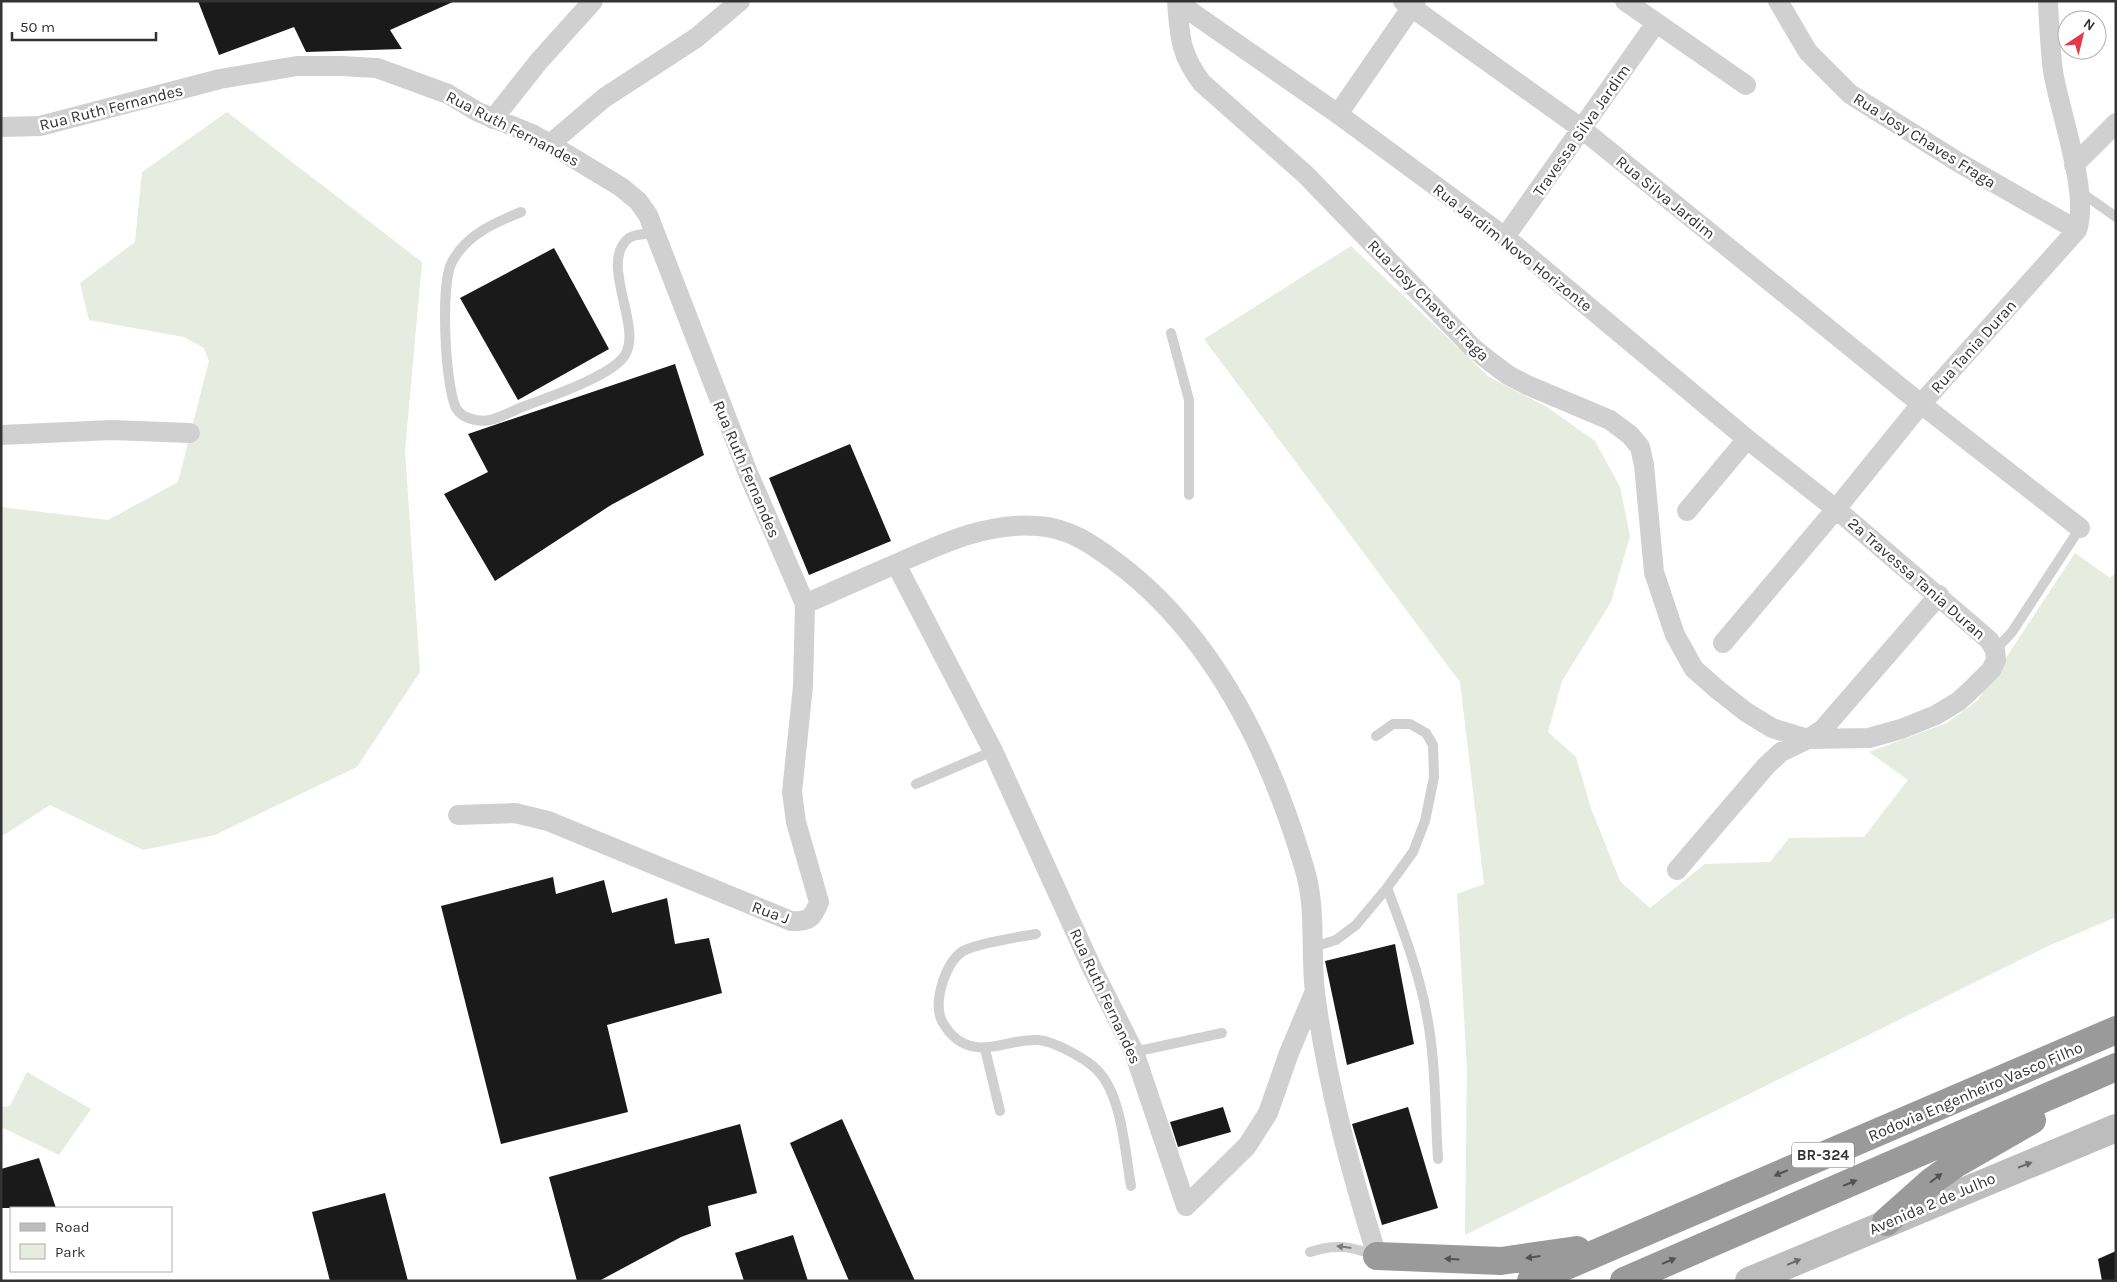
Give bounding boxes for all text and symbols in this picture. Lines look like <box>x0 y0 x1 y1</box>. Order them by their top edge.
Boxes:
scale bar <box>12 10 156 42</box>
north arrow <box>2057 10 2107 60</box>
text: N <box>2080 15 2098 35</box>
text: 50 m <box>20 18 55 36</box>
street label: Travessa Silva Jardim <box>1529 61 1634 200</box>
street label: Rua Ruth Fernandes <box>37 80 185 135</box>
street label: Rua Ruth Fernandes <box>443 87 583 170</box>
street label: Rua Josy Chaves Fraga <box>1850 89 1999 192</box>
street label: Rua Silva Jardim <box>1612 152 1719 243</box>
street label: Rua Jardim Novo Horizonte <box>1429 179 1596 315</box>
street label: Rua Josy Chaves Fraga <box>1364 236 1493 365</box>
street label: Rua Tania Duran <box>1926 296 2020 397</box>
street label: Rua Ruth Fernandes <box>709 398 784 541</box>
street label: 2ª Travessa Tania Duran <box>1844 513 1989 643</box>
street label: Rua J <box>749 897 792 928</box>
street label: Rua Ruth Fernandes <box>1066 925 1145 1067</box>
street label: Rodovia Engenheiro Vasco Filho <box>1865 1038 2085 1145</box>
road number: BR-324 <box>1792 1142 1854 1168</box>
one-way arrow <box>2018 1161 2032 1169</box>
street label: Avenida 2 de Julho <box>1866 1168 1998 1239</box>
one-way arrow <box>1774 1170 1789 1178</box>
one-way arrow <box>1929 1173 1942 1184</box>
one-way arrow <box>1843 1178 1857 1186</box>
legend <box>10 1207 172 1272</box>
text: Road <box>55 1218 90 1236</box>
text: Park <box>55 1243 85 1261</box>
one-way arrow <box>1336 1243 1352 1251</box>
one-way arrow <box>1524 1253 1540 1261</box>
one-way arrow <box>1444 1255 1460 1263</box>
one-way arrow <box>1662 1257 1676 1265</box>
one-way arrow <box>1787 1257 1801 1265</box>

